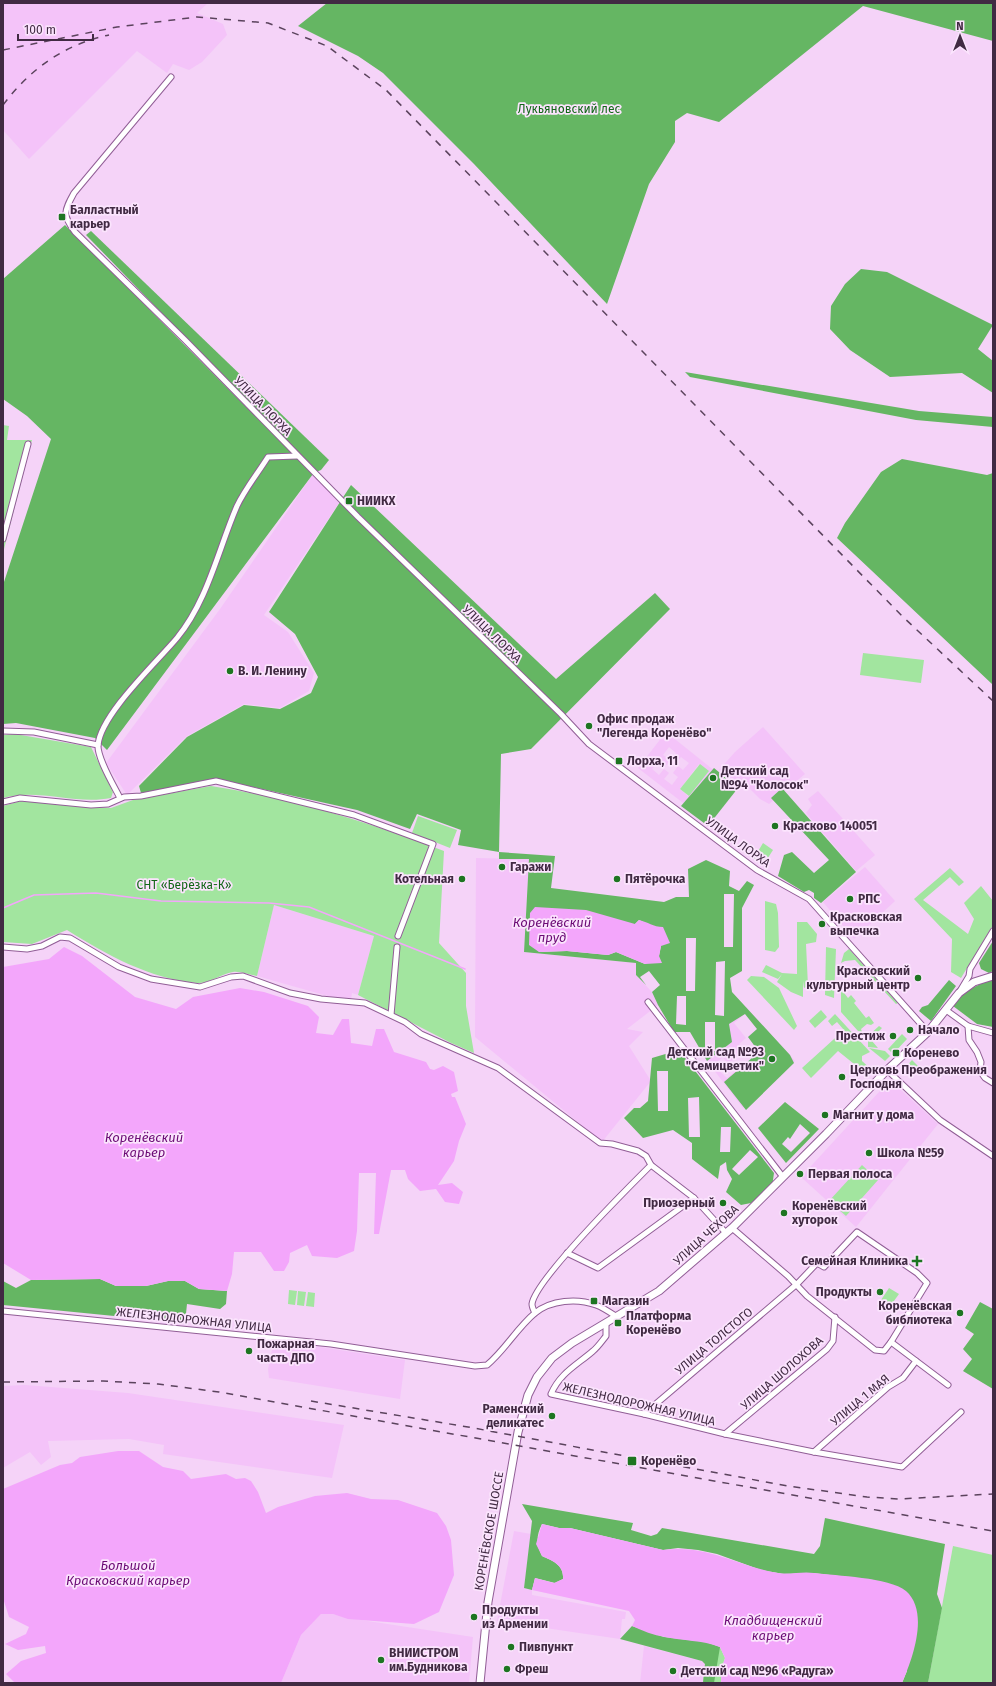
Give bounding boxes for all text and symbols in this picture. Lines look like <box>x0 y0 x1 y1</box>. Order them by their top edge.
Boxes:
scale bar <box>18 16 93 42</box>
north arrow <box>940 16 980 56</box>
text: N <box>956 20 964 33</box>
text: 100 m <box>24 23 56 37</box>
park label: Лукьяновский лес <box>518 102 620 116</box>
place label: Балластный карьер <box>70 203 139 231</box>
marker: Балластный карьер <box>57 212 67 222</box>
street label: УЛИЦА ЛОРХА <box>231 374 295 438</box>
place label: НИИКХ <box>357 494 396 508</box>
marker: НИИКХ <box>344 496 354 506</box>
street label: УЛИЦА ЛОРХА <box>460 602 524 666</box>
place label: В. И. Ленину <box>238 664 307 678</box>
marker: В. И. Ленину <box>225 666 235 676</box>
place label: Офис продаж "Легенда Коренёво" <box>597 712 711 740</box>
marker: Офис продаж "Легенда Коренёво" <box>584 721 594 731</box>
place label: Лорха, 11 <box>627 754 678 768</box>
marker: Лорха, 11 <box>614 756 624 766</box>
place label: Детский сад №94 "Колосок" <box>720 764 808 792</box>
marker: Детский сад №94 "Колосок" <box>708 773 718 783</box>
street label: УЛИЦА ЛОРХА <box>703 814 773 870</box>
place label: Красково 140051 <box>783 819 877 833</box>
marker: Красково 140051 <box>770 821 780 831</box>
place label: Гаражи <box>510 860 551 874</box>
marker: Гаражи <box>497 862 507 872</box>
place label: Котельная <box>395 872 454 886</box>
place label: Пятёрочка <box>625 872 686 886</box>
marker: Котельная <box>457 874 467 884</box>
marker: Пятёрочка <box>612 874 622 884</box>
park label: СНТ «Берёзка-К» <box>136 878 232 892</box>
place label: РПС <box>858 892 880 906</box>
marker: РПС <box>845 894 855 904</box>
place label: Красковская выпечка <box>830 910 902 938</box>
water label: Коренёвский пруд <box>513 915 591 945</box>
marker: Красковская выпечка <box>817 919 827 929</box>
place label: Красковский культурный центр <box>806 964 910 992</box>
marker: Красковский культурный центр <box>913 973 923 983</box>
place label: Начало <box>918 1023 960 1037</box>
marker: Начало <box>905 1025 915 1035</box>
place label: Престиж <box>836 1029 886 1043</box>
marker: Престиж <box>888 1031 898 1041</box>
place label: Детский сад №93 "Семицветик" <box>666 1045 764 1073</box>
place label: Коренево <box>904 1046 959 1060</box>
marker: Коренево <box>891 1048 901 1058</box>
marker: Детский сад №93 "Семицветик" <box>767 1054 777 1064</box>
place label: Церковь Преображения Господня <box>850 1063 987 1091</box>
marker: Церковь Преображения Господня <box>837 1072 847 1082</box>
place label: Магнит у дома <box>833 1108 915 1122</box>
marker: Магнит у дома <box>820 1110 830 1120</box>
water label: Коренёвский карьер <box>105 1130 183 1160</box>
place label: Школа №59 <box>877 1146 944 1160</box>
marker: Школа №59 <box>864 1148 874 1158</box>
place label: Первая полоса <box>808 1167 893 1181</box>
marker: Первая полоса <box>795 1169 805 1179</box>
place label: Приозерный <box>643 1196 715 1210</box>
marker: Приозерный <box>718 1198 728 1208</box>
place label: Коренёвский хуторок <box>791 1199 867 1227</box>
street label: УЛИЦА ЧЕХОВА <box>671 1202 742 1268</box>
marker: Коренёвский хуторок <box>779 1208 789 1218</box>
place label: Семейная Клиника <box>801 1254 908 1268</box>
marker: Семейная Клиника <box>911 1255 923 1267</box>
place label: Продукты <box>816 1285 872 1299</box>
marker: Продукты <box>875 1287 885 1297</box>
place label: Магазин <box>602 1294 649 1308</box>
marker: Магазин <box>589 1296 599 1306</box>
place label: Коренёвская библиотека <box>878 1299 952 1327</box>
street label: ЖЕЛЕЗНОДОРОЖНАЯ УЛИЦА <box>116 1305 273 1335</box>
street label: УЛИЦА ТОЛСТОГО <box>673 1305 755 1377</box>
marker: Коренёвская библиотека <box>955 1308 965 1318</box>
place label: Платформа Коренёво <box>626 1309 692 1337</box>
marker: Платформа Коренёво <box>613 1318 623 1328</box>
street label: УЛИЦА ШОЛОХОВА <box>738 1333 826 1412</box>
place label: Пожарная часть ДПО <box>257 1337 315 1365</box>
marker: Пожарная часть ДПО <box>244 1346 254 1356</box>
street label: УЛИЦА 1 МАЯ <box>828 1371 892 1429</box>
street label: ЖЕЛЕЗНОДОРОЖНАЯ УЛИЦА <box>561 1380 717 1428</box>
place label: Раменский деликатес <box>483 1402 544 1430</box>
marker: Раменский деликатес <box>547 1411 557 1421</box>
place label: Коренёво <box>641 1454 696 1468</box>
marker: Коренёво <box>626 1455 638 1467</box>
street label: КОРЕНЁВСКОЕ ШОССЕ <box>471 1470 506 1592</box>
water label: Большой Красковский карьер <box>66 1558 190 1588</box>
place label: Продукты из Армении <box>482 1603 548 1631</box>
marker: Продукты из Армении <box>469 1612 479 1622</box>
water label: Кладбищенский карьер <box>724 1613 822 1643</box>
place label: Пивпункт <box>519 1640 574 1654</box>
marker: Пивпункт <box>506 1642 516 1652</box>
place label: ВНИИСТРОМ им.Будникова <box>389 1646 468 1674</box>
marker: ВНИИСТРОМ им.Будникова <box>376 1655 386 1665</box>
place label: Фреш <box>515 1662 548 1676</box>
marker: Фреш <box>502 1664 512 1674</box>
place label: Детский сад №96 «Радуга» <box>680 1664 834 1678</box>
marker: Детский сад №96 «Радуга» <box>668 1666 678 1676</box>

